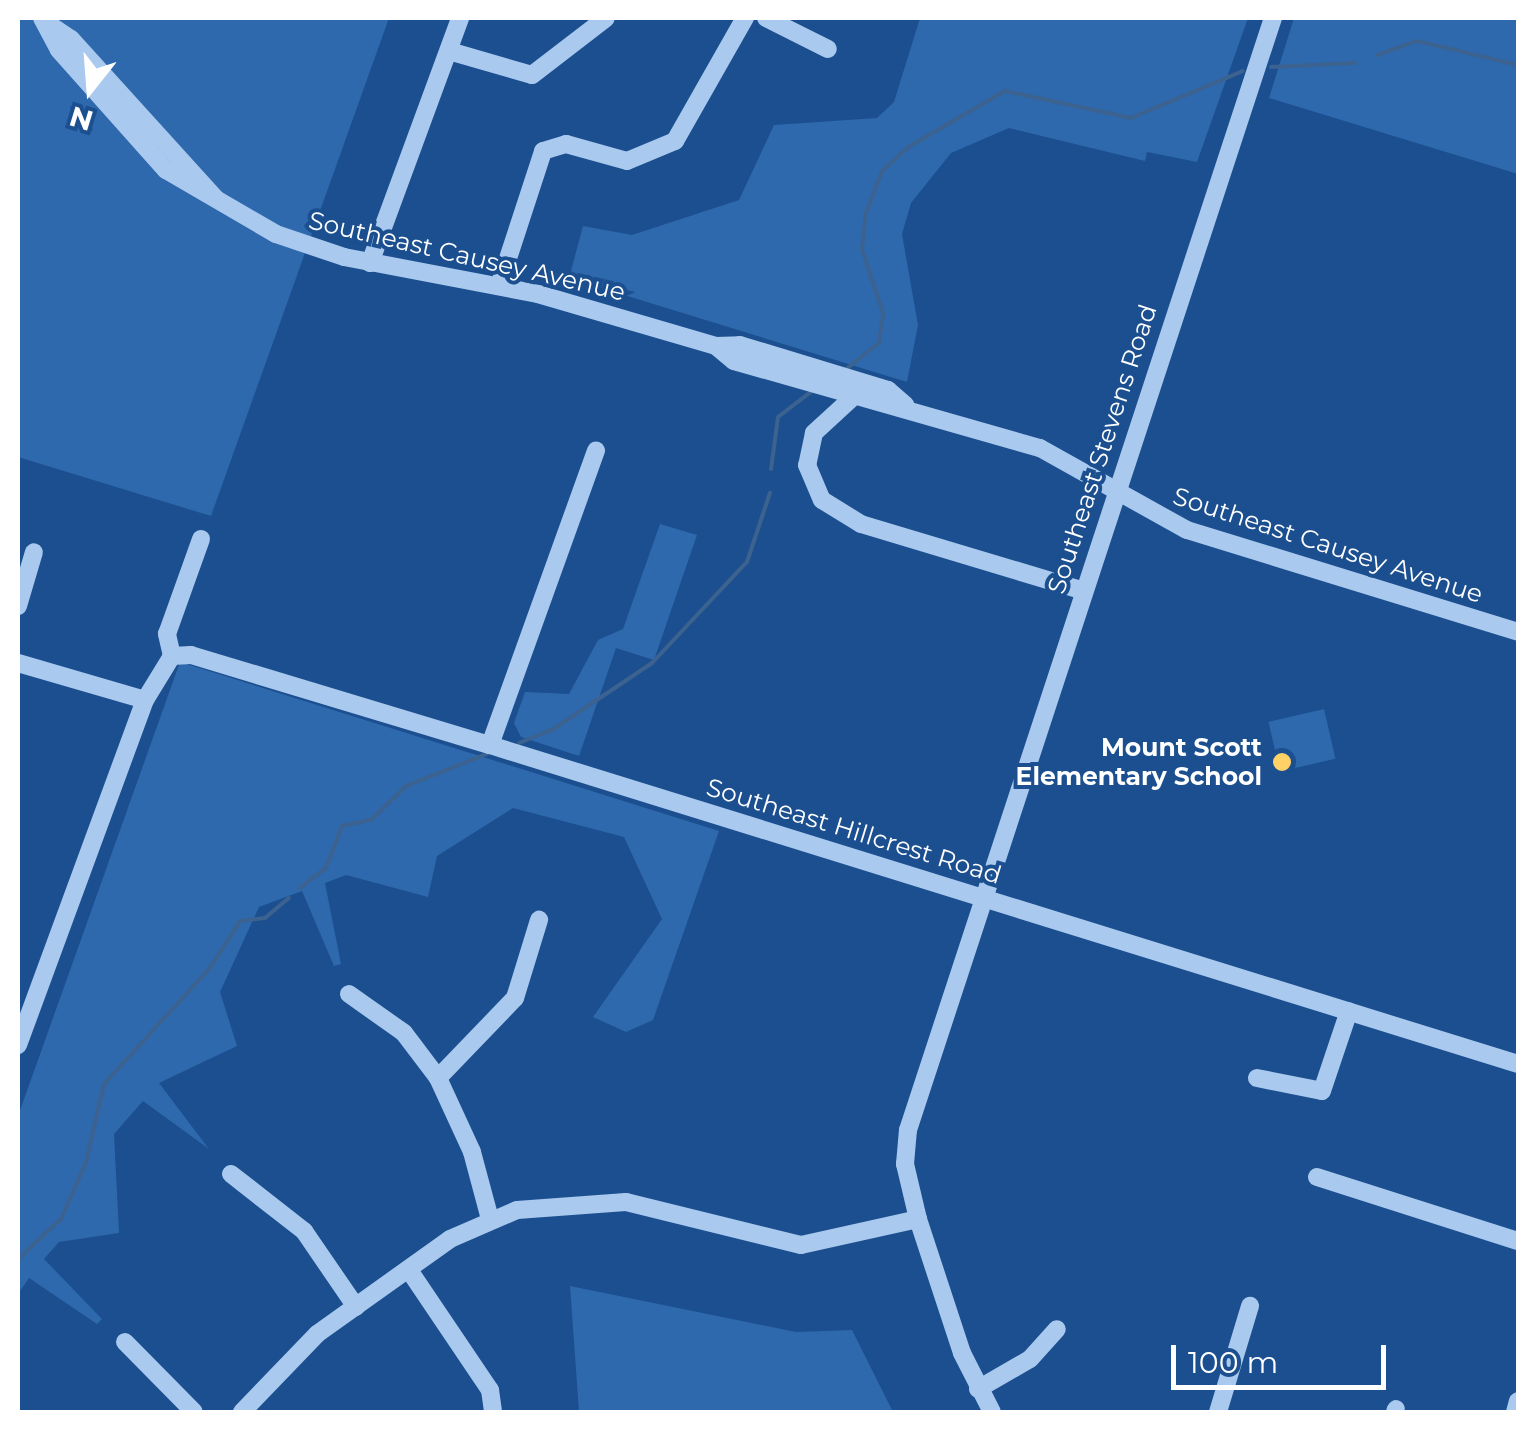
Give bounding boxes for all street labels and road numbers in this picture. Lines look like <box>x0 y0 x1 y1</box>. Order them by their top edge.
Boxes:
street label: Southeast Causey Avenue <box>306 205 628 307</box>
street label: Southeast Stevens Road <box>1041 301 1163 597</box>
street label: Southeast Causey Avenue <box>1169 481 1487 609</box>
street label: Southeast Hillcrest Road <box>703 772 1005 890</box>

